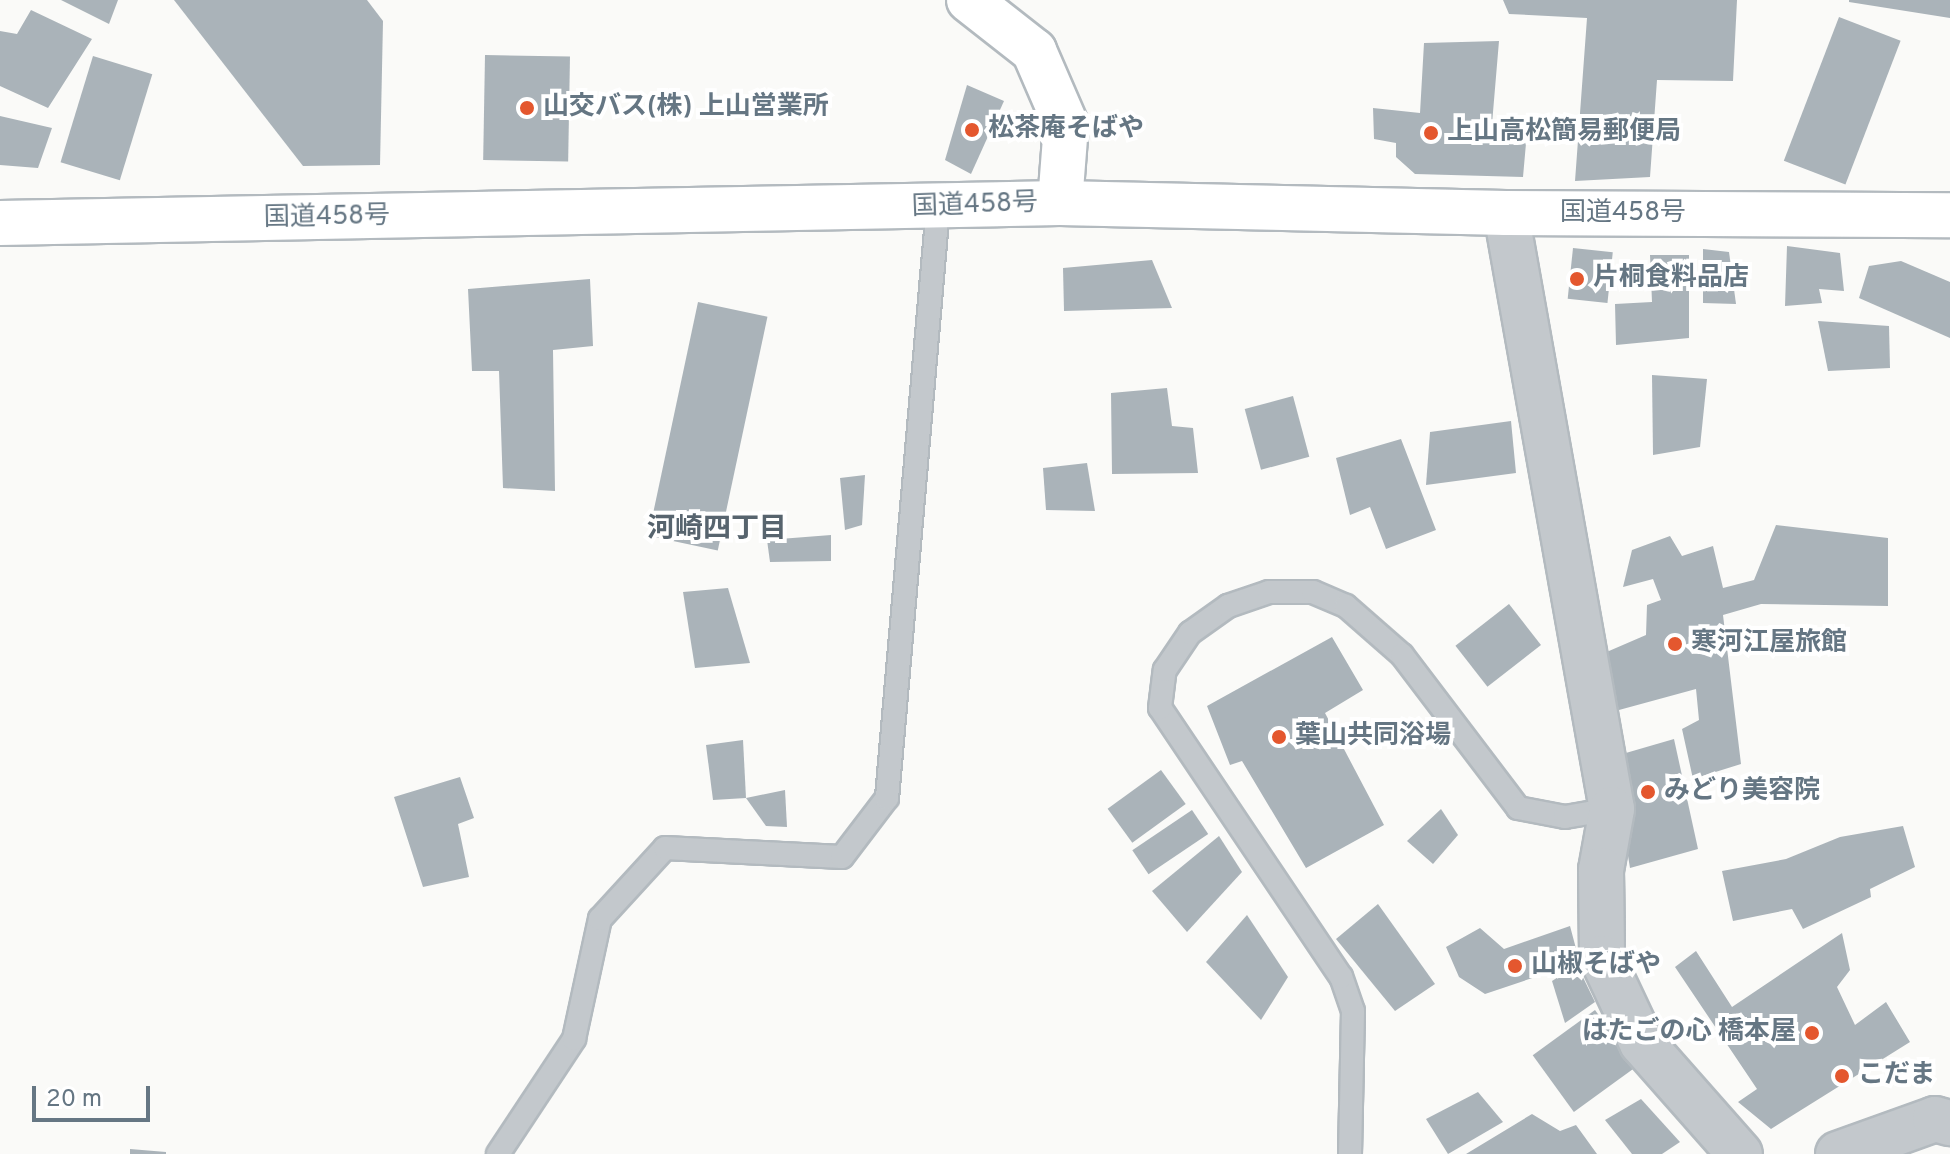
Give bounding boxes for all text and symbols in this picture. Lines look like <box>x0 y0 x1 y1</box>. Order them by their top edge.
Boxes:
place label: 山交バス(株) 上山営業所 <box>543 92 829 124</box>
marker: 山交バス(株) 上山営業所 <box>518 99 536 117</box>
place label: 松茶庵そばや <box>988 114 1144 146</box>
place label: 上山高松簡易郵便局 <box>1447 117 1681 149</box>
marker: 松茶庵そばや <box>963 121 981 139</box>
marker: 上山高松簡易郵便局 <box>1422 124 1440 142</box>
street label: 国道458号 <box>911 188 1039 224</box>
street label: 国道458号 <box>1560 198 1686 230</box>
street label: 国道458号 <box>264 201 390 235</box>
place label: 片桐食料品店 <box>1593 263 1749 295</box>
marker: 片桐食料品店 <box>1568 270 1586 288</box>
district label: 河崎四丁目 <box>647 513 787 547</box>
place label: 寒河江屋旅館 <box>1691 628 1847 660</box>
marker: 寒河江屋旅館 <box>1666 635 1684 653</box>
place label: 葉山共同浴場 <box>1295 721 1451 753</box>
marker: 葉山共同浴場 <box>1270 728 1288 746</box>
place label: みどり美容院 <box>1664 776 1820 808</box>
marker: みどり美容院 <box>1639 783 1657 801</box>
place label: 山椒そばや <box>1531 950 1661 982</box>
marker: 山椒そばや <box>1506 957 1524 975</box>
place label: はたごの心 橋本屋 <box>1582 1017 1796 1049</box>
marker: はたごの心 橋本屋 <box>1803 1024 1821 1042</box>
place label: こだま <box>1858 1060 1936 1092</box>
marker: こだま <box>1833 1067 1851 1085</box>
scale bar <box>36 1070 154 1120</box>
text: 20 m <box>46 1085 102 1115</box>

